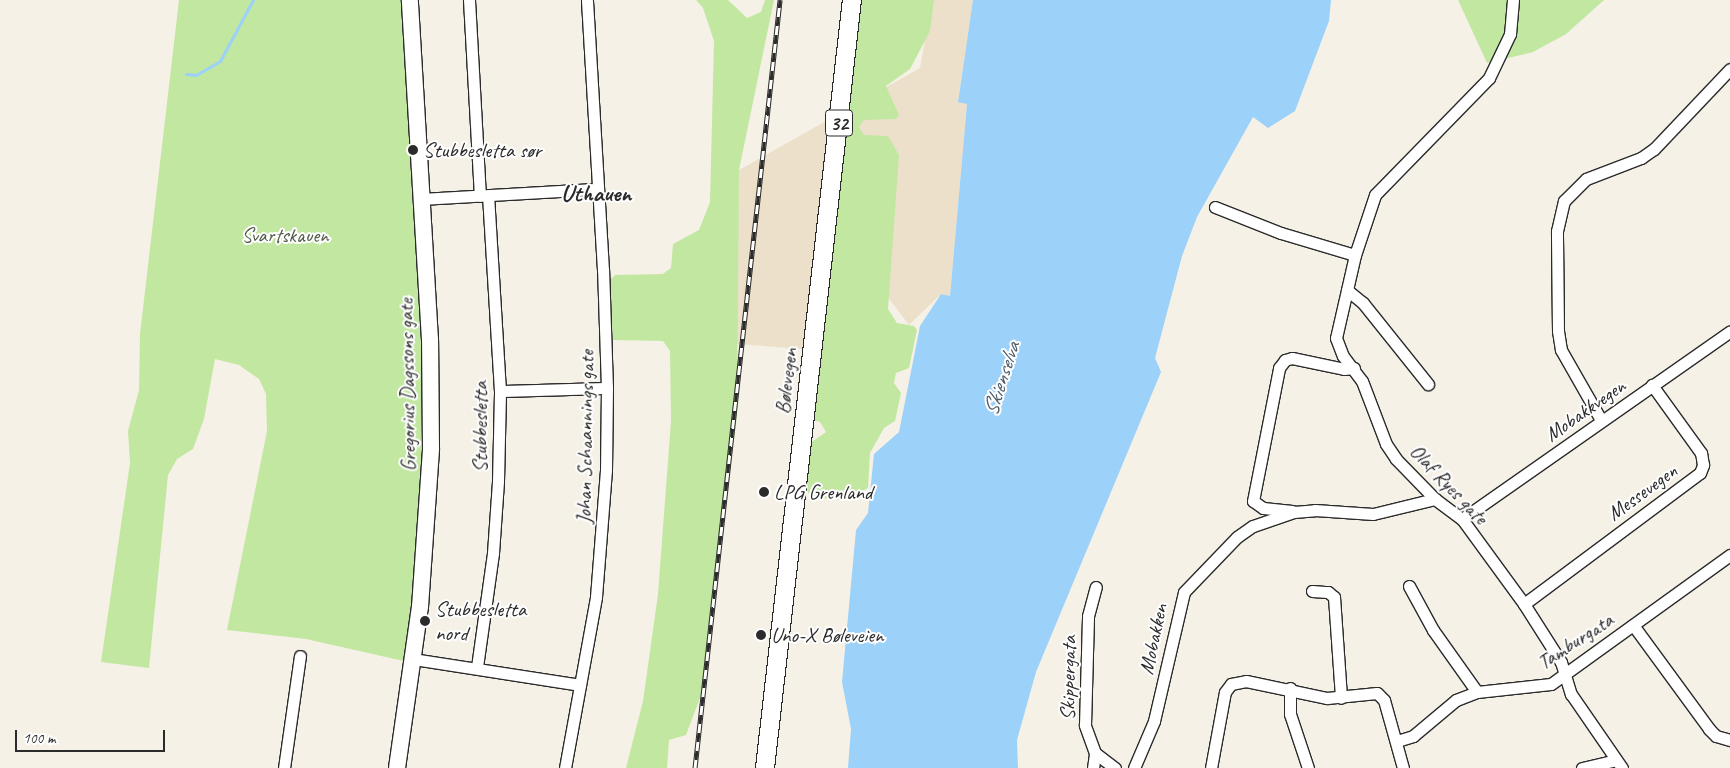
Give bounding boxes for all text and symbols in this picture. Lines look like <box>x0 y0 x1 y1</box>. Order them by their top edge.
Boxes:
road number: 32 <box>824 106 854 140</box>
place label: Stubbesletta sør <box>423 137 541 163</box>
marker: Stubbesletta sør <box>407 144 419 156</box>
district label: Uthauen <box>561 180 631 208</box>
park label: Svartskauen <box>242 222 328 248</box>
street label: Gregorius Dagssons gate <box>393 298 421 472</box>
water label: Skienselva <box>978 339 1026 419</box>
street label: Bølevegen <box>769 347 803 415</box>
street label: Johan Schaannings gate <box>571 350 599 524</box>
street label: Mobakkvegen <box>1540 373 1630 447</box>
street label: Stubbesletta <box>467 381 493 473</box>
street label: Olaf Ryes gate <box>1404 438 1494 530</box>
street label: Messevegen <box>1602 458 1682 526</box>
place label: LPG Grenland <box>774 479 872 505</box>
marker: LPG Grenland <box>758 486 770 498</box>
place label: Stubbesletta nord <box>435 596 526 646</box>
street label: Mobakken <box>1133 601 1173 677</box>
street label: Tamburgata <box>1532 607 1618 675</box>
marker: Stubbesletta nord <box>419 615 431 627</box>
place label: Uno-X Bøleveien <box>771 622 884 648</box>
marker: Uno-X Bøleveien <box>755 629 767 641</box>
street label: Skippergata <box>1055 635 1081 721</box>
scale bar <box>18 720 168 752</box>
text: 100 m <box>23 729 55 748</box>

